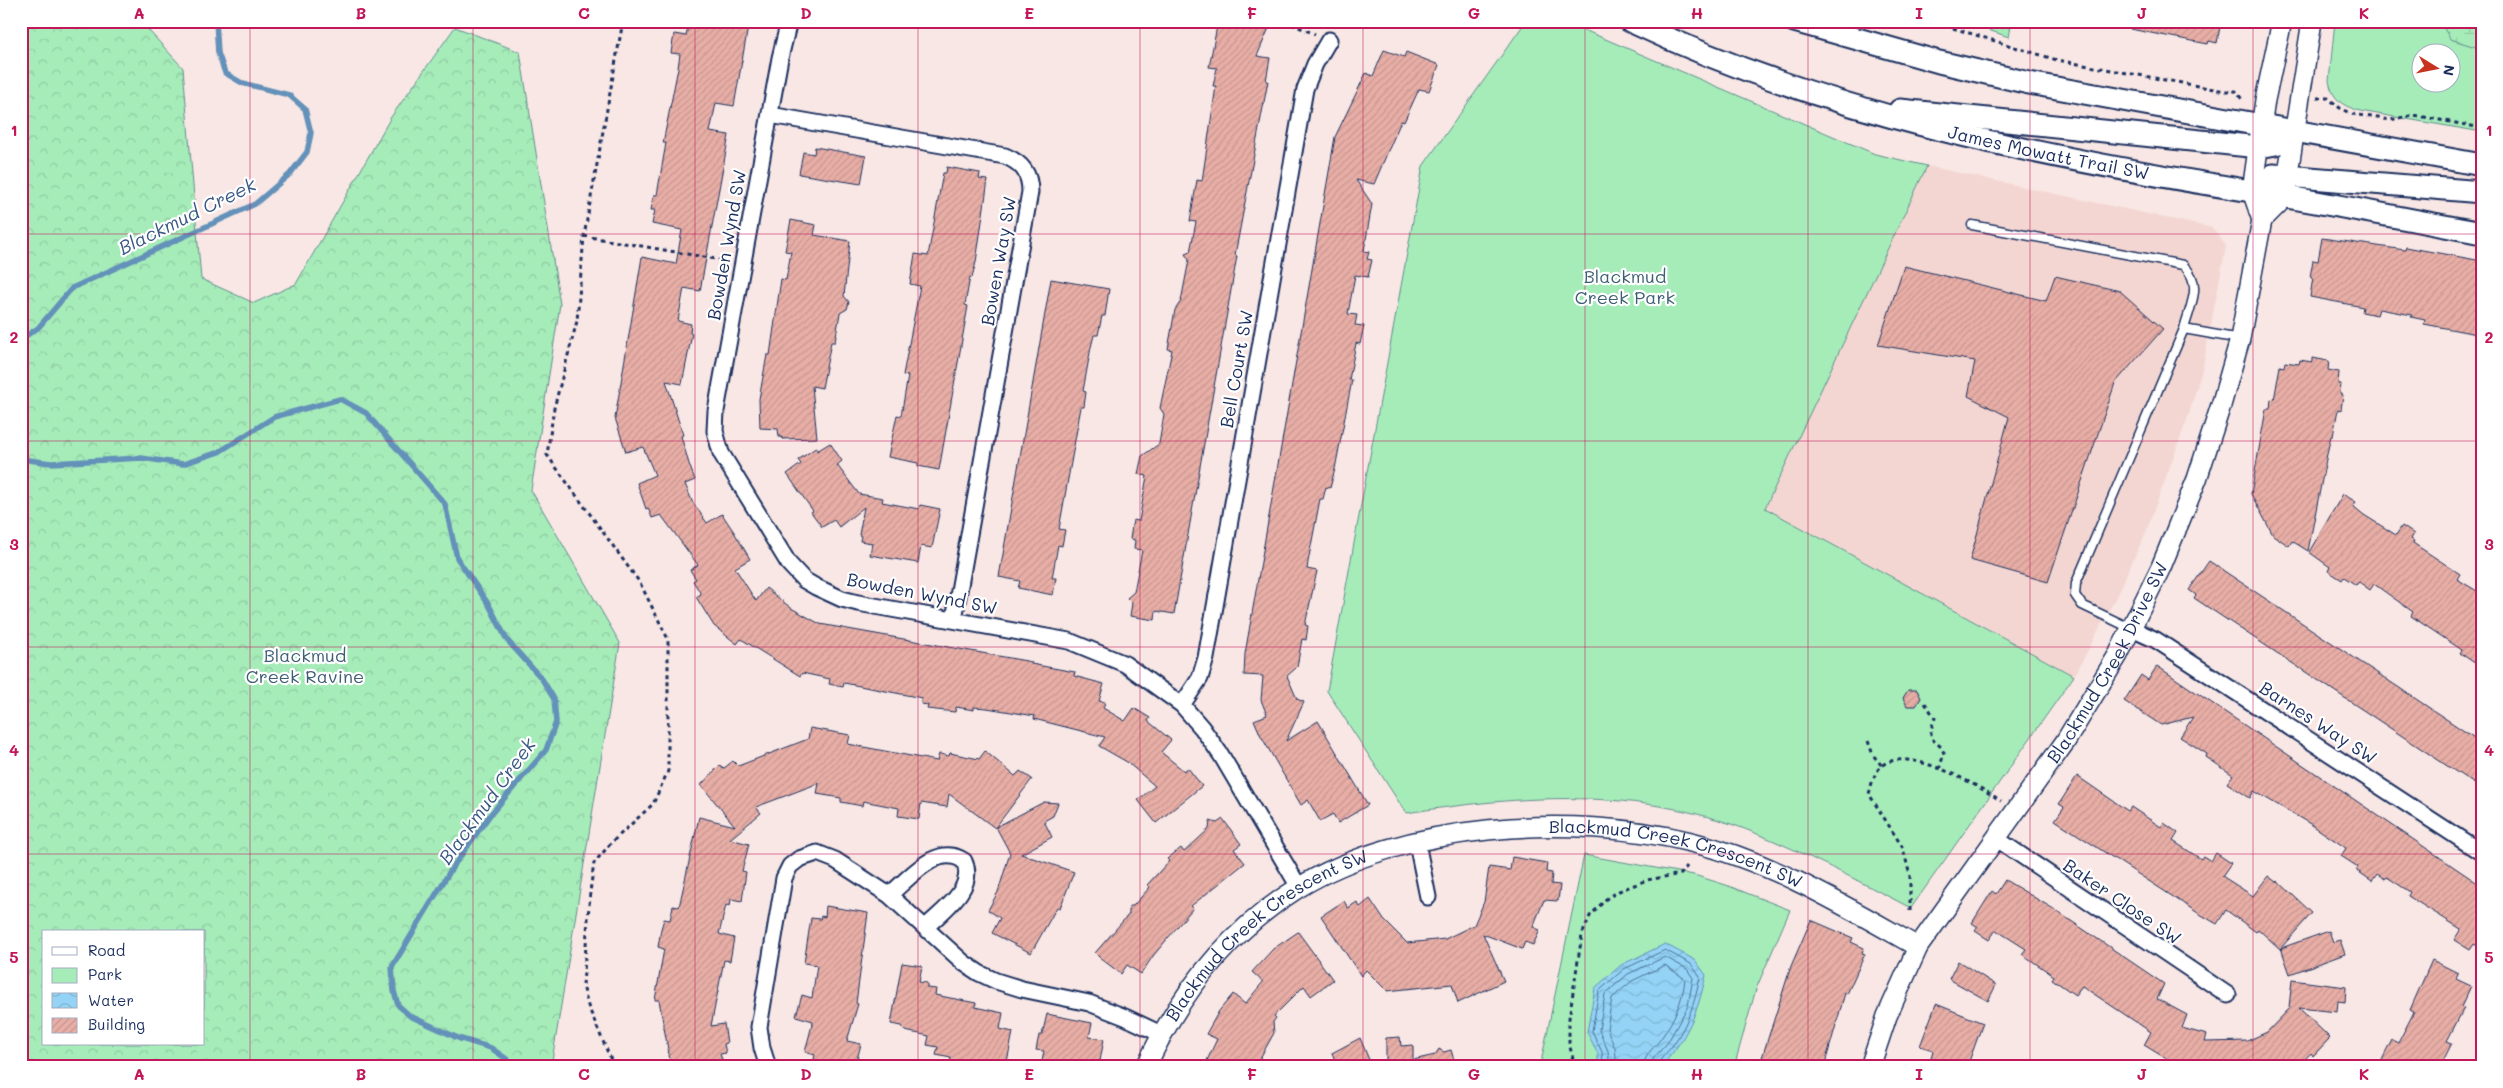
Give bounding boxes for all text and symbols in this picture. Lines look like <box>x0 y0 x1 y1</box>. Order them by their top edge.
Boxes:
text: A <box>133 2 145 23</box>
text: B <box>356 2 366 23</box>
text: C <box>578 2 590 23</box>
text: D <box>800 2 812 23</box>
text: E <box>1024 2 1034 23</box>
text: F <box>1247 2 1257 23</box>
text: G <box>1468 2 1480 23</box>
text: H <box>1691 2 1703 23</box>
text: I <box>1915 2 1923 23</box>
text: J <box>2137 2 2147 23</box>
text: K <box>2359 2 2369 23</box>
north arrow <box>2410 42 2460 92</box>
text: N <box>2439 63 2460 77</box>
text: 1 <box>10 119 18 140</box>
street label: James Mowatt Trail SW <box>1946 119 2151 185</box>
text: 1 <box>2485 119 2493 140</box>
street label: Bowden Wynd SW <box>701 168 751 322</box>
water label: Blackmud Creek <box>114 171 261 260</box>
street label: Bowen Way SW <box>975 194 1021 327</box>
park label: Blackmud Creek Park <box>1575 264 1675 309</box>
street label: Bell Court SW <box>1214 308 1258 430</box>
text: 2 <box>10 326 19 347</box>
text: 2 <box>2485 326 2494 347</box>
text: 3 <box>9 533 19 554</box>
text: 3 <box>2484 533 2494 554</box>
street label: Blackmud Creek Drive SW <box>2041 558 2173 767</box>
street label: Bowden Wynd SW <box>845 567 999 619</box>
park label: Blackmud Creek Ravine <box>246 643 364 688</box>
street label: Barnes Way SW <box>2255 675 2382 769</box>
water label: Blackmud Creek <box>432 732 541 869</box>
text: 4 <box>9 739 19 760</box>
text: 4 <box>2484 739 2494 760</box>
street label: Blackmud Creek Crescent SW <box>1549 814 1807 893</box>
street label: Blackmud Creek Crescent SW <box>1160 843 1371 1025</box>
street label: Baker Close SW <box>2059 853 2186 950</box>
legend <box>42 930 205 1046</box>
text: Road <box>88 940 125 960</box>
text: 5 <box>9 946 19 967</box>
text: 5 <box>2484 946 2494 967</box>
text: Park <box>88 964 122 984</box>
text: Water <box>88 990 134 1010</box>
text: Building <box>88 1014 145 1034</box>
text: A <box>133 1063 145 1084</box>
text: B <box>356 1063 366 1084</box>
text: C <box>578 1063 590 1084</box>
text: D <box>800 1063 812 1084</box>
text: E <box>1024 1063 1034 1084</box>
text: F <box>1247 1063 1257 1084</box>
text: G <box>1468 1063 1480 1084</box>
text: H <box>1691 1063 1703 1084</box>
text: I <box>1915 1063 1923 1084</box>
text: J <box>2137 1063 2147 1084</box>
text: K <box>2359 1063 2369 1084</box>

